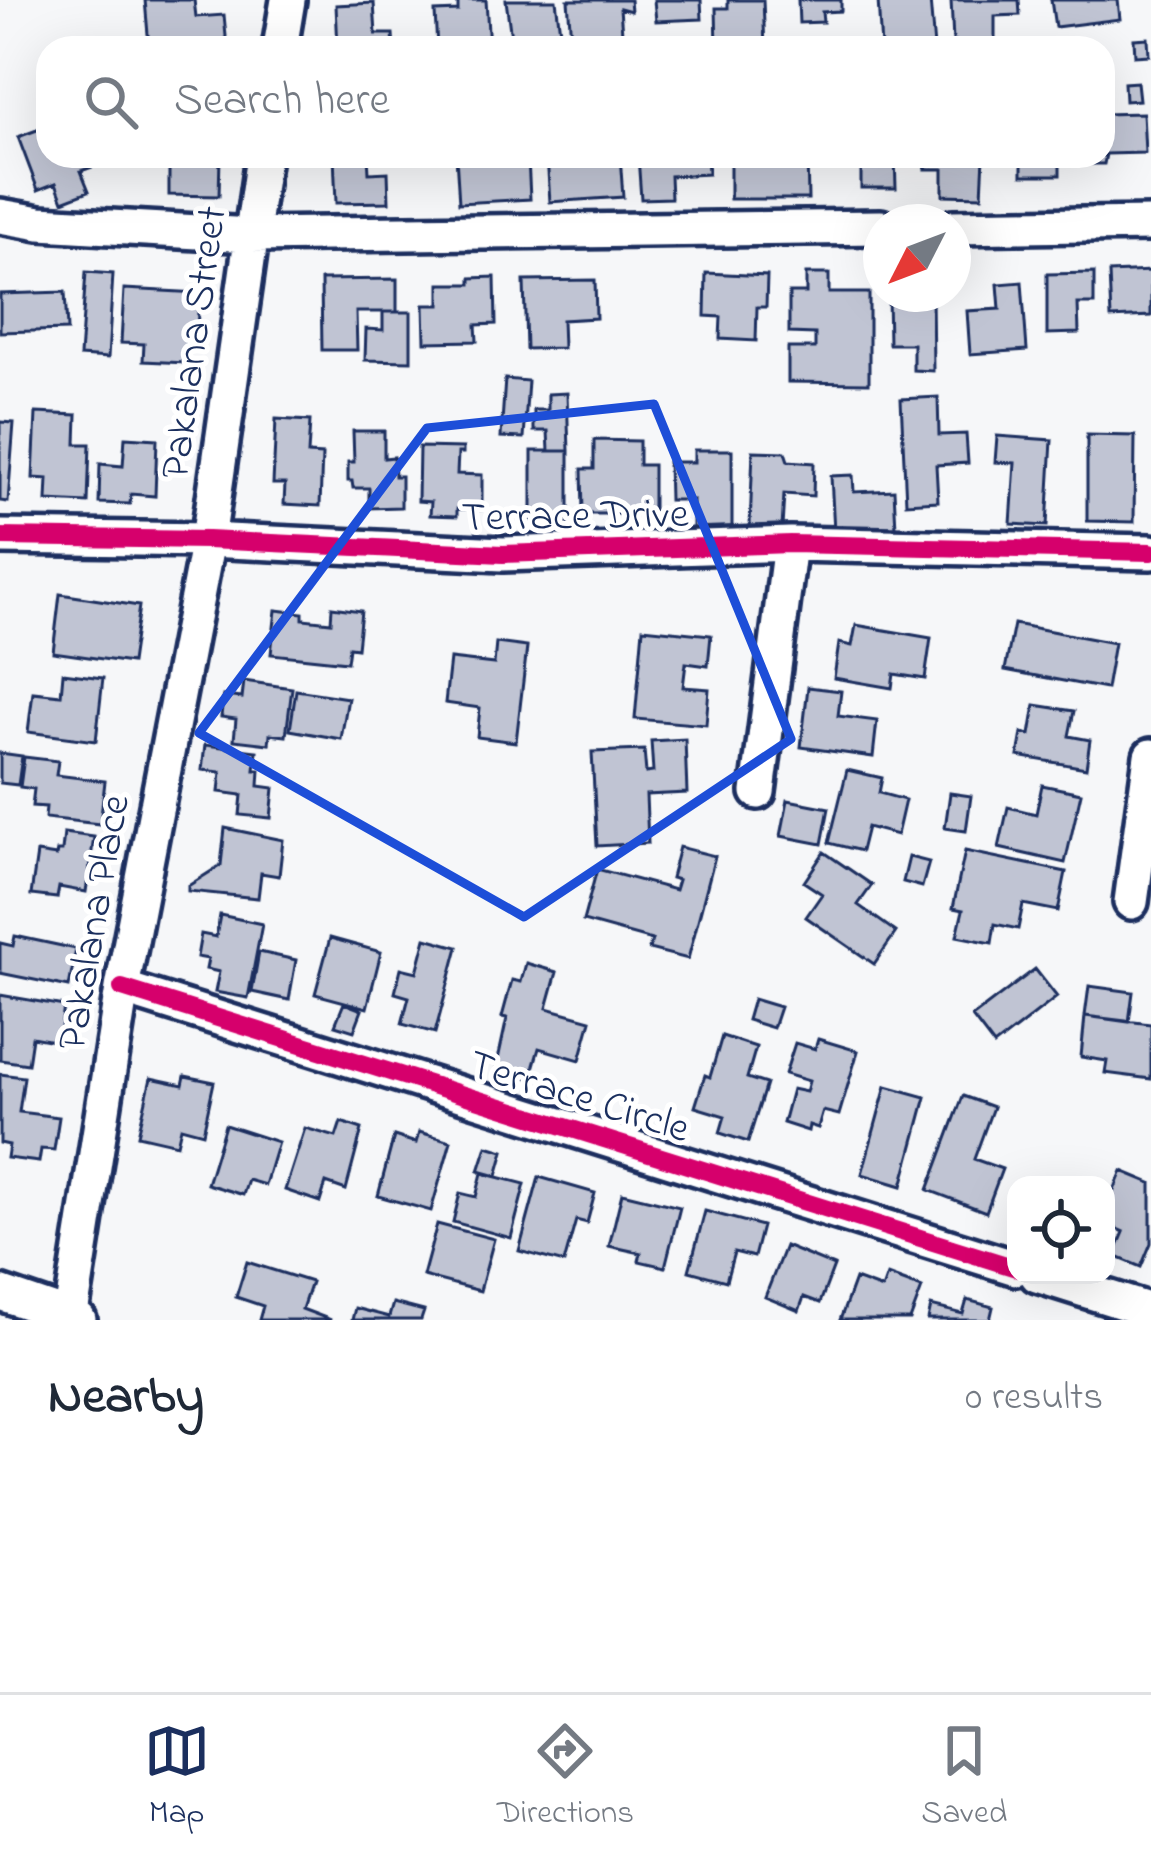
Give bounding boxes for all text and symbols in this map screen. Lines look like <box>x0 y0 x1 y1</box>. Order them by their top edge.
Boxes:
search box <box>36 36 1115 168</box>
icon: search <box>78 69 144 135</box>
text: Search here <box>174 69 390 135</box>
street label: Pakalana Street <box>146 202 245 483</box>
north arrow <box>863 204 971 312</box>
street label: Terrace Drive <box>461 485 689 550</box>
street label: Pakalana Place <box>43 790 148 1055</box>
street label: Terrace Circle <box>461 1036 697 1161</box>
map controls <box>1007 1176 1115 1284</box>
button: locate <box>1007 1176 1115 1284</box>
text: Nearby <box>48 1361 204 1436</box>
text: 0 results <box>965 1370 1103 1427</box>
tab: Map <box>144 1718 210 1838</box>
tab: Directions <box>497 1718 634 1838</box>
tab: Saved <box>921 1718 1007 1838</box>

